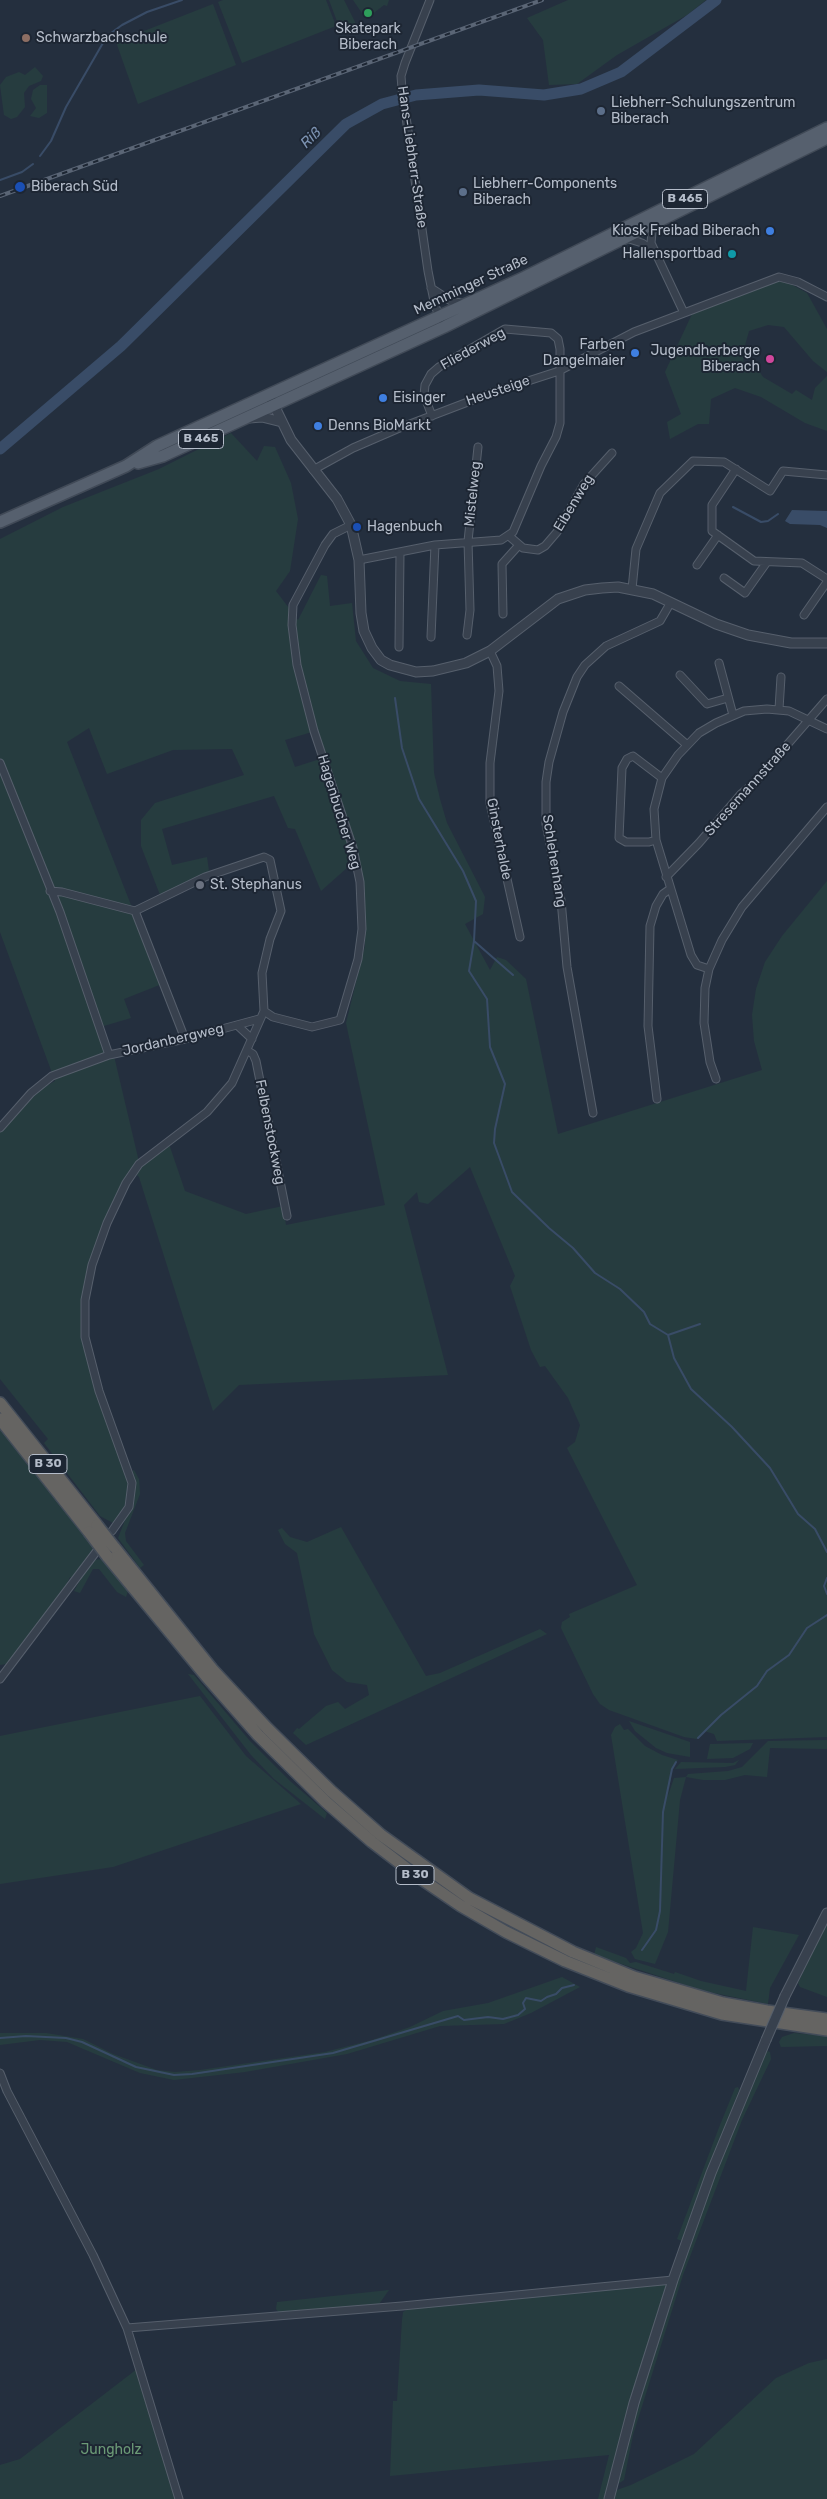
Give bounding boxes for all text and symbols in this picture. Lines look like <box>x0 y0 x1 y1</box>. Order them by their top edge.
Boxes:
marker: Skatepark Biberach <box>362 7 374 19</box>
place label: Skatepark Biberach <box>335 21 401 54</box>
place label: Schwarzbachschule <box>36 30 167 46</box>
marker: Schwarzbachschule <box>20 32 32 44</box>
street label: Hans-Liebherr-Straße <box>394 85 430 229</box>
place label: Liebherr-Schulungszentrum Biberach <box>611 95 796 128</box>
marker: Liebherr-Schulungszentrum Biberach <box>595 105 607 117</box>
water label: Riß <box>297 124 325 152</box>
place label: Liebherr-Components Biberach <box>473 176 617 208</box>
place label: Biberach Süd <box>31 179 118 195</box>
marker: Biberach Süd <box>13 180 27 194</box>
marker: Liebherr-Components Biberach <box>457 186 469 198</box>
road number: B 465 <box>662 190 708 208</box>
place label: Kiosk Freibad Biberach <box>612 223 760 239</box>
marker: Kiosk Freibad Biberach <box>764 225 776 237</box>
place label: Hallensportbad <box>622 246 722 262</box>
marker: Hallensportbad <box>726 248 738 260</box>
street label: Memminger Straße <box>411 251 531 319</box>
street label: Fliederweg <box>438 324 508 374</box>
place label: Farben Dangelmaier <box>543 337 625 370</box>
place label: Jugendherberge Biberach <box>651 343 760 376</box>
marker: Farben Dangelmaier <box>629 347 641 359</box>
marker: Jugendherberge Biberach <box>764 353 776 365</box>
street label: Heusteige <box>464 372 532 410</box>
place label: Eisinger <box>393 390 445 406</box>
marker: Eisinger <box>377 392 389 404</box>
place label: Denns BioMarkt <box>328 418 431 434</box>
marker: Denns BioMarkt <box>312 420 324 432</box>
road number: B 465 <box>178 429 224 448</box>
street label: Mistelweg <box>461 461 485 527</box>
street label: Eibenweg <box>550 471 598 535</box>
place label: Hagenbuch <box>367 519 442 535</box>
marker: Hagenbuch <box>351 521 363 533</box>
street label: Stresemannstraße <box>701 738 795 840</box>
street label: Hagenbucher Weg <box>314 753 364 871</box>
street label: Ginsterhalde <box>483 797 515 881</box>
street label: Schlehenhang <box>538 813 570 909</box>
place label: St. Stephanus <box>210 877 302 893</box>
marker: St. Stephanus <box>194 879 206 891</box>
street label: Jordanbergweg <box>121 1020 225 1060</box>
street label: Felbenstockweg <box>252 1078 288 1186</box>
road number: B 30 <box>29 1455 67 1474</box>
road number: B 30 <box>396 1866 434 1884</box>
park label: Jungholz <box>80 2442 142 2458</box>

